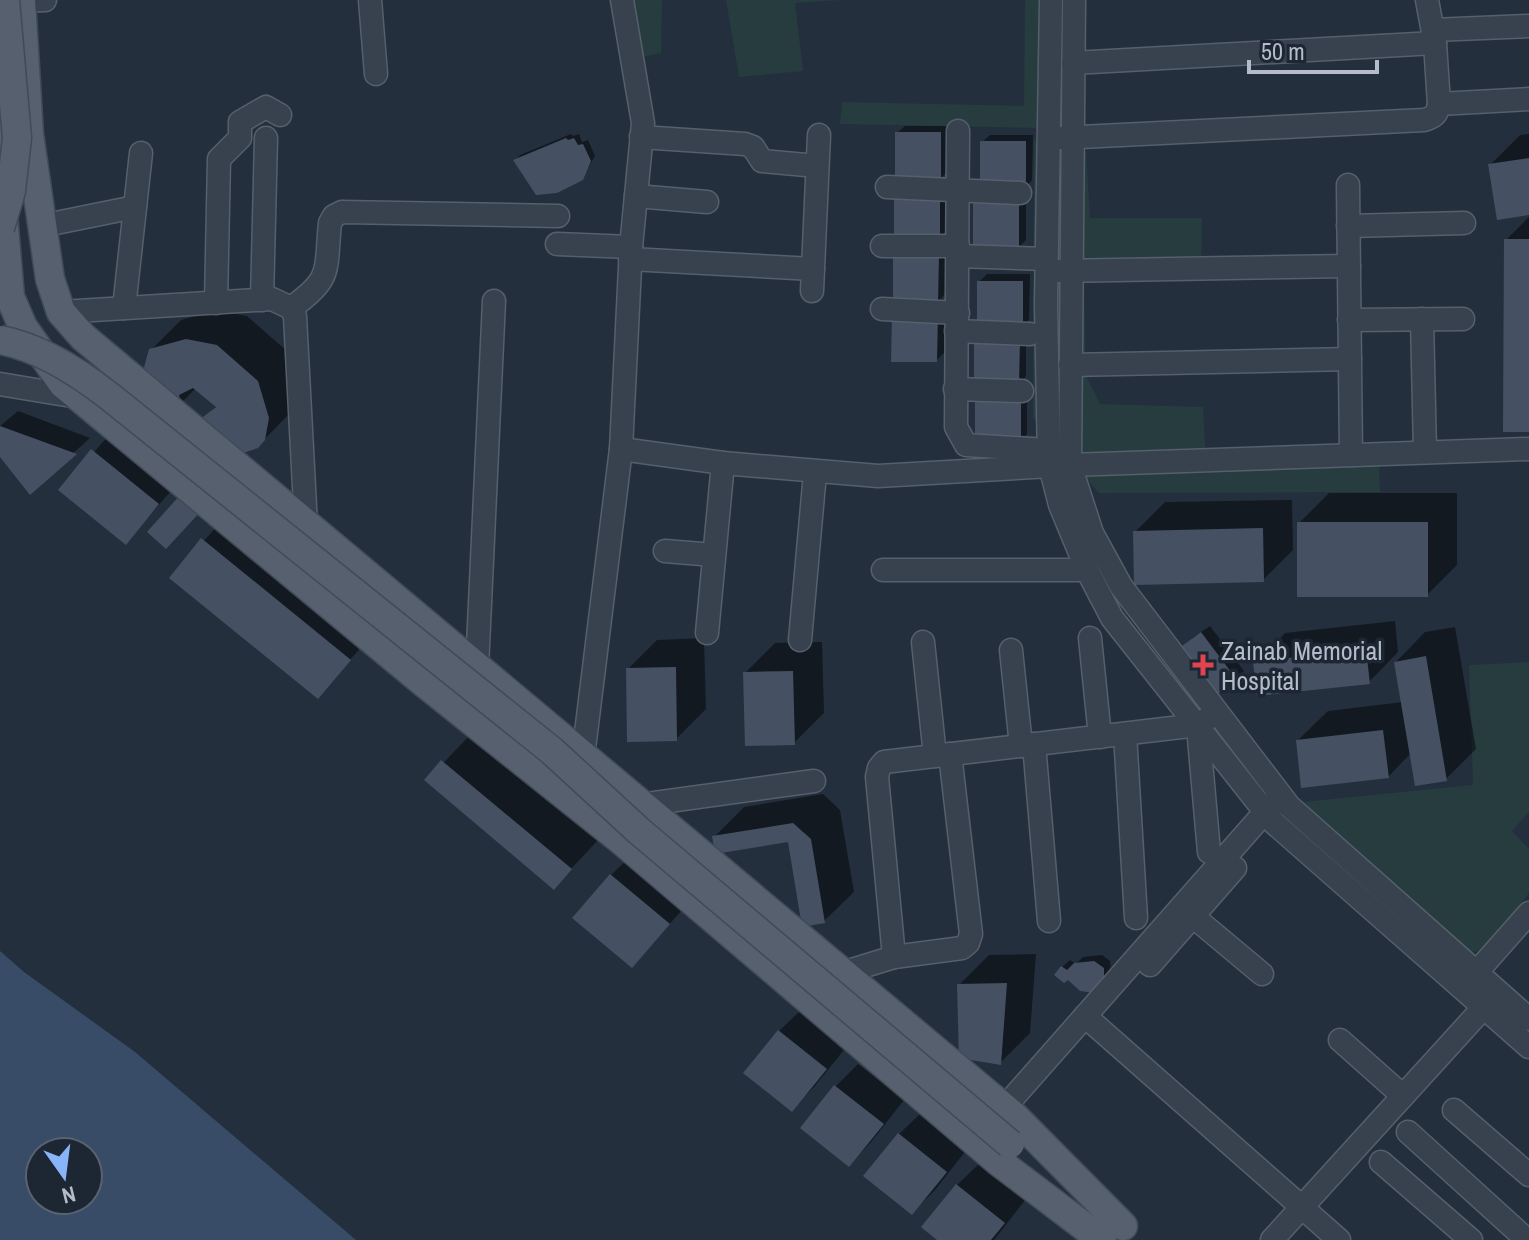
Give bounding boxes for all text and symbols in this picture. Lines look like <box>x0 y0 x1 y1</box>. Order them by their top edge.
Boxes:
scale bar <box>1249 24 1377 74</box>
text: 50 m <box>1261 35 1305 67</box>
place label: Zainab Memorial Hospital <box>1221 633 1382 698</box>
marker: Zainab Memorial Hospital <box>1192 654 1214 676</box>
north arrow <box>24 1136 104 1216</box>
text: N <box>59 1179 79 1212</box>

